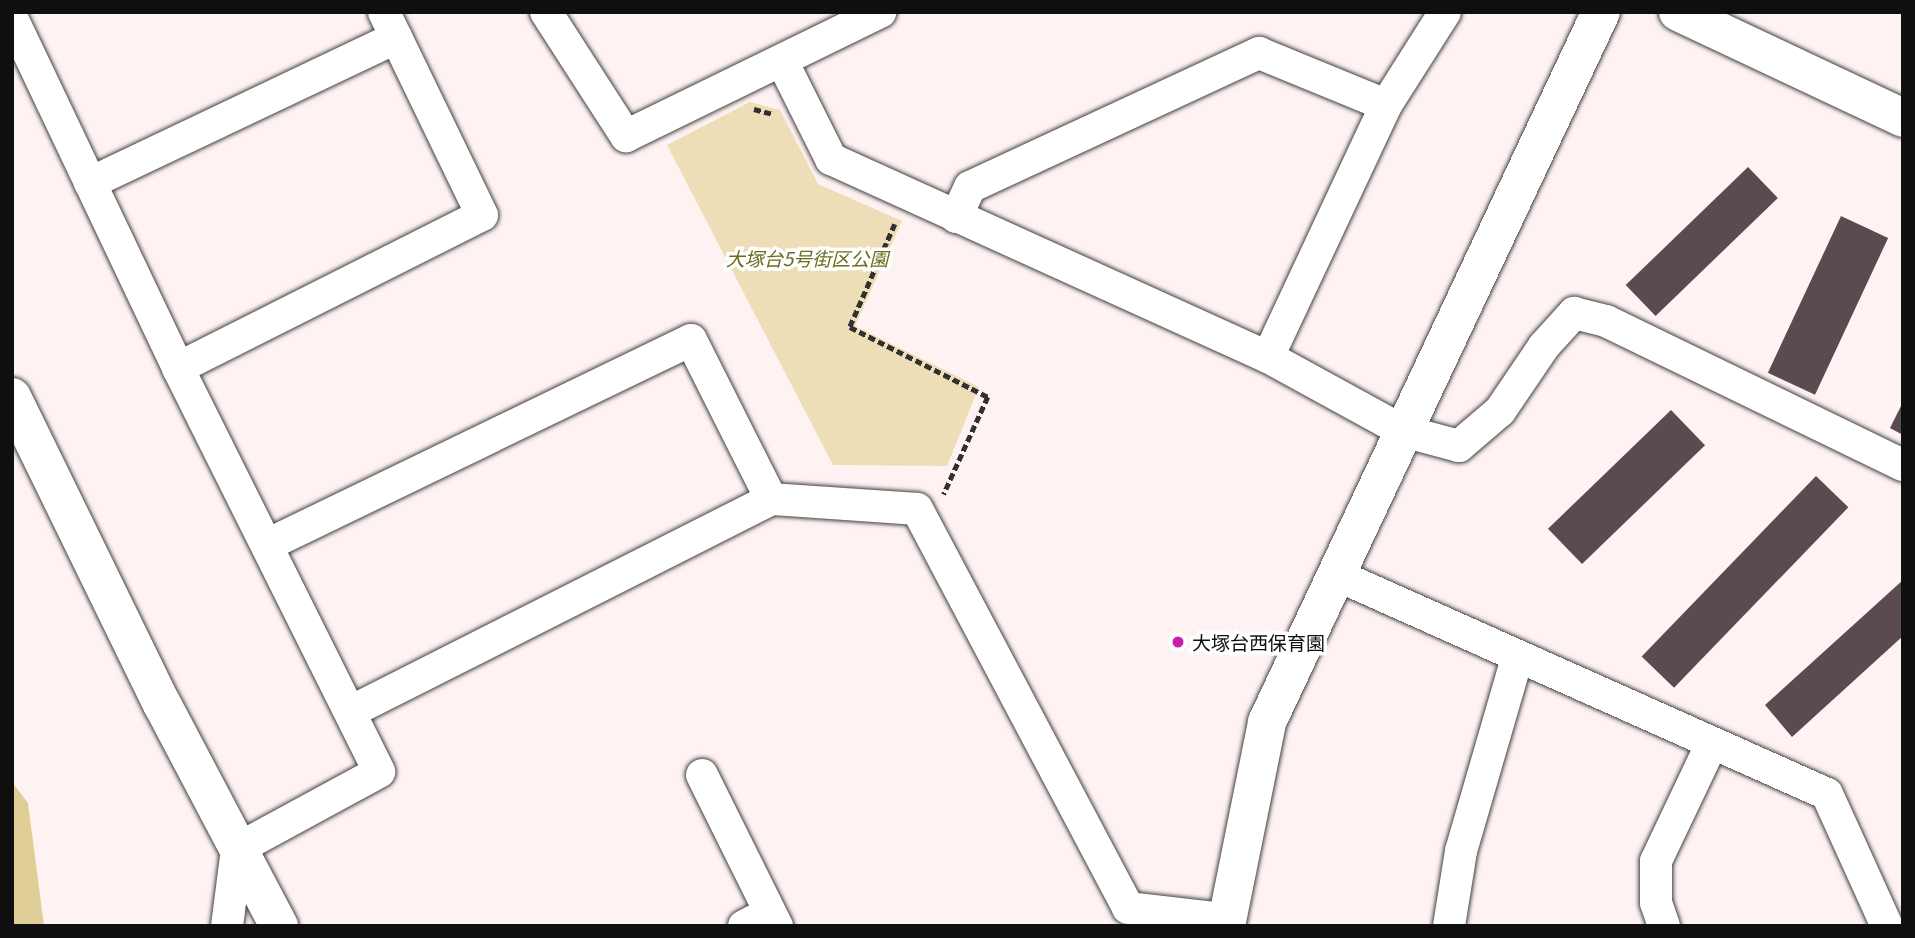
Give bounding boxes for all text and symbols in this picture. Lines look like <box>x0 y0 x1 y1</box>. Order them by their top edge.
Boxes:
park label: 大塚台5号街区公園 <box>726 247 888 269</box>
place label: 大塚台西保育園 <box>1192 631 1325 653</box>
marker: 大塚台西保育園 <box>1170 634 1186 650</box>

